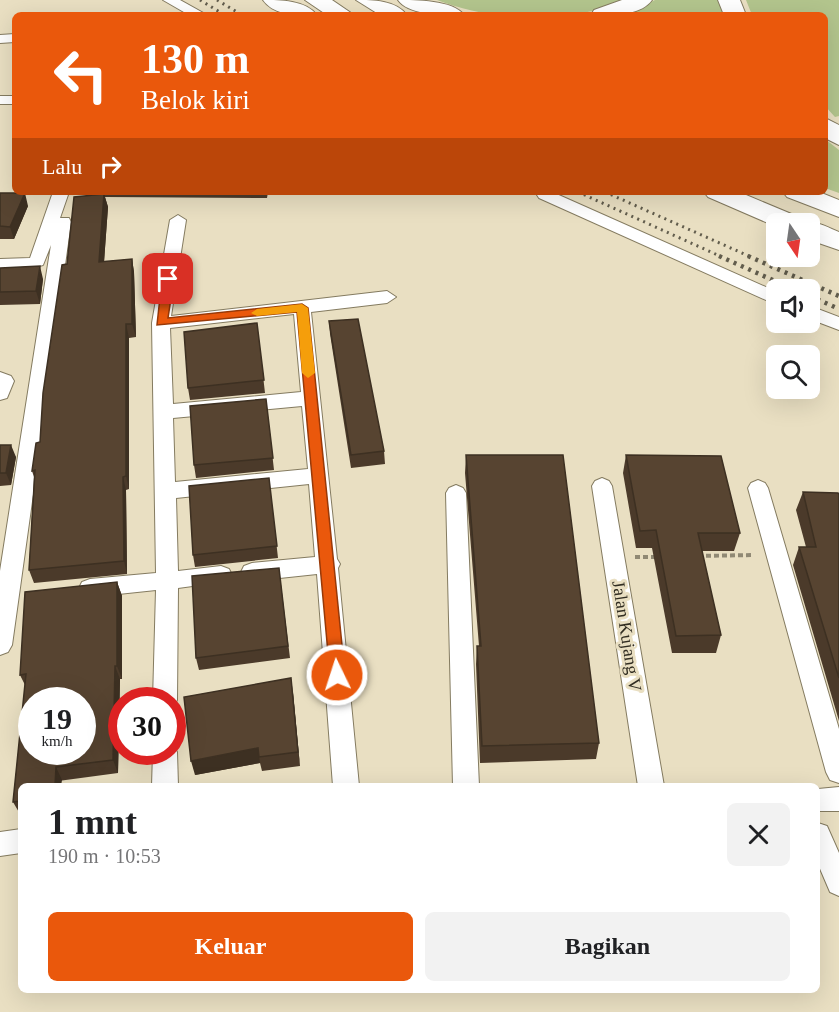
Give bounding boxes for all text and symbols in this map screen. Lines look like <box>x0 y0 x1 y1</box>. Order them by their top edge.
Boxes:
icon: left <box>42 36 120 114</box>
text: 130 m <box>141 36 250 82</box>
text: Belok kiri <box>141 85 250 115</box>
icon: right <box>94 150 127 183</box>
text: Lalu <box>42 154 82 179</box>
north arrow <box>766 213 820 267</box>
map controls <box>766 213 820 399</box>
pin <box>142 253 193 304</box>
icon: arrive <box>151 262 184 295</box>
button: sound <box>766 279 820 333</box>
button: search <box>766 345 820 399</box>
street label: Jalan Kujang V <box>608 579 646 693</box>
position arrow <box>305 643 369 707</box>
speed limit sign: 30 <box>108 687 186 765</box>
text: 19 <box>42 702 72 735</box>
text: km/h <box>42 733 72 749</box>
text: 1 mnt <box>48 802 137 842</box>
button: close <box>727 803 790 866</box>
text: 190 m · 10:53 <box>48 845 161 867</box>
button: Keluar <box>48 912 413 981</box>
button: Bagikan <box>425 912 790 981</box>

